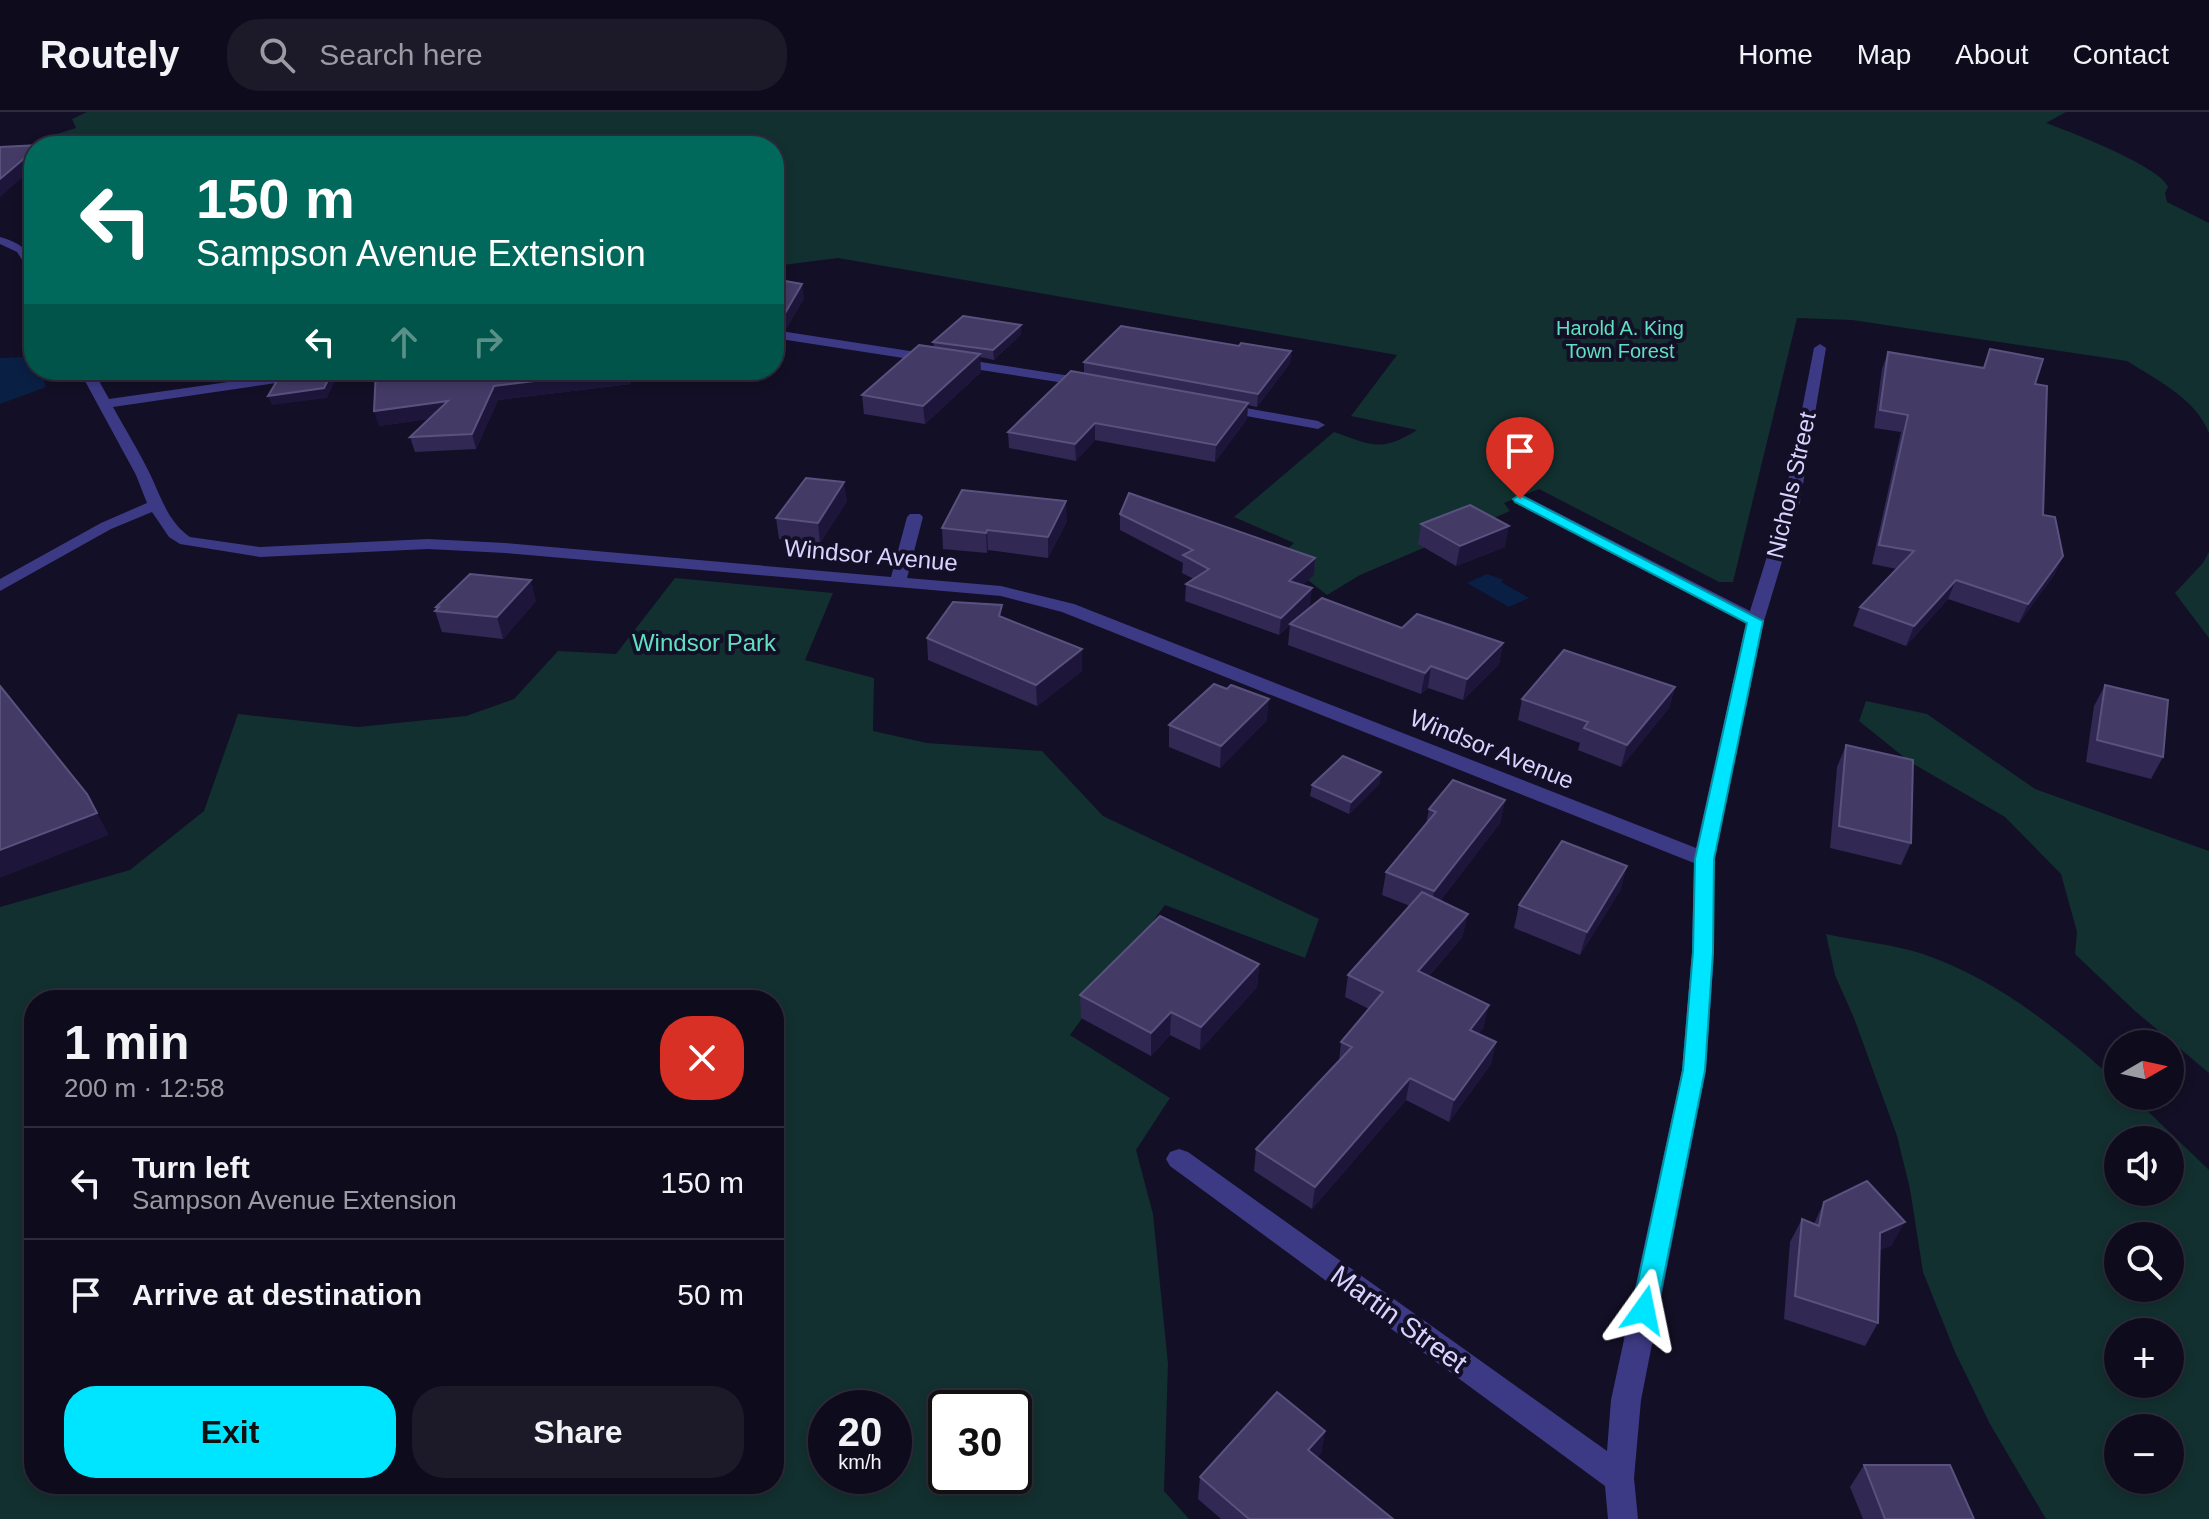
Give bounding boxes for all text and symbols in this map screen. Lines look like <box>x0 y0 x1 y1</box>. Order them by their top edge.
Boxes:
search box <box>227 19 787 91</box>
icon: search <box>255 33 299 77</box>
text: Routely <box>40 34 179 76</box>
text: Search here <box>319 38 483 71</box>
text: Home <box>1738 39 1813 70</box>
text: Map <box>1857 39 1911 70</box>
text: About <box>1955 39 2029 70</box>
text: Contact <box>2073 39 2169 70</box>
text: 150 m <box>196 167 355 230</box>
icon: left <box>64 168 168 272</box>
text: Sampson Avenue Extension <box>196 233 646 274</box>
park label: Harold A. King Town Forest <box>1556 317 1684 362</box>
icon: left <box>298 320 342 364</box>
icon: ahead <box>382 320 426 364</box>
icon: right <box>466 320 510 364</box>
street label: Nichols Street <box>1761 409 1821 561</box>
pin <box>1486 417 1554 499</box>
icon: arrive <box>1498 429 1542 473</box>
street label: Windsor Avenue <box>783 534 959 576</box>
park label: Windsor Park <box>632 629 777 656</box>
street label: Windsor Avenue <box>1406 704 1578 794</box>
text: 1 min <box>64 1016 189 1069</box>
button: close <box>660 1016 744 1100</box>
north arrow <box>2104 1030 2184 1110</box>
map controls <box>2104 1030 2184 1494</box>
text: 200 m · 12:58 <box>64 1073 224 1103</box>
button: sound <box>2104 1126 2184 1206</box>
text: Turn left <box>132 1151 250 1184</box>
icon: left <box>64 1161 108 1205</box>
text: 150 m <box>661 1166 744 1199</box>
text: Sampson Avenue Extension <box>132 1185 457 1215</box>
button: search <box>2104 1222 2184 1302</box>
street label: Martin Street <box>1325 1259 1473 1379</box>
position arrow <box>1602 1268 1686 1352</box>
icon: arrive <box>64 1273 108 1317</box>
text: Arrive at destination <box>132 1278 422 1311</box>
text: 50 m <box>677 1278 744 1311</box>
button: + <box>2104 1318 2184 1398</box>
button: Exit <box>64 1386 396 1478</box>
button: Share <box>412 1386 744 1478</box>
speed limit sign: 30 <box>928 1390 1032 1494</box>
text: 20 <box>838 1410 882 1454</box>
button: − <box>2104 1414 2184 1494</box>
text: km/h <box>838 1451 882 1473</box>

